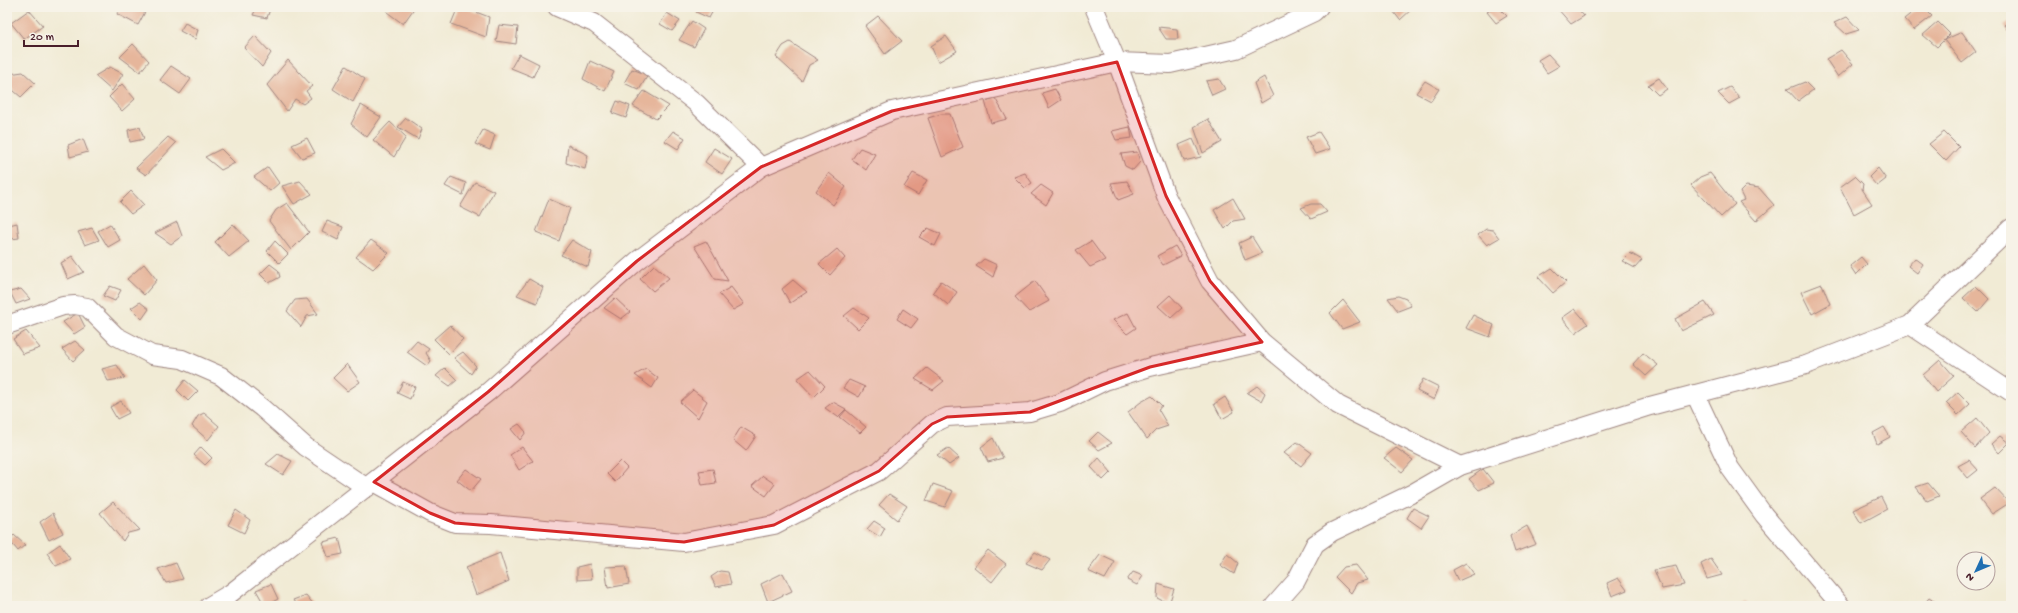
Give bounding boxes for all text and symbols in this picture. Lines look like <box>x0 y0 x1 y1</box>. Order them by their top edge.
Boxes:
scale bar <box>24 22 78 48</box>
text: 20 m <box>30 31 55 45</box>
north arrow <box>1956 551 1996 591</box>
text: N <box>1963 570 1977 583</box>

